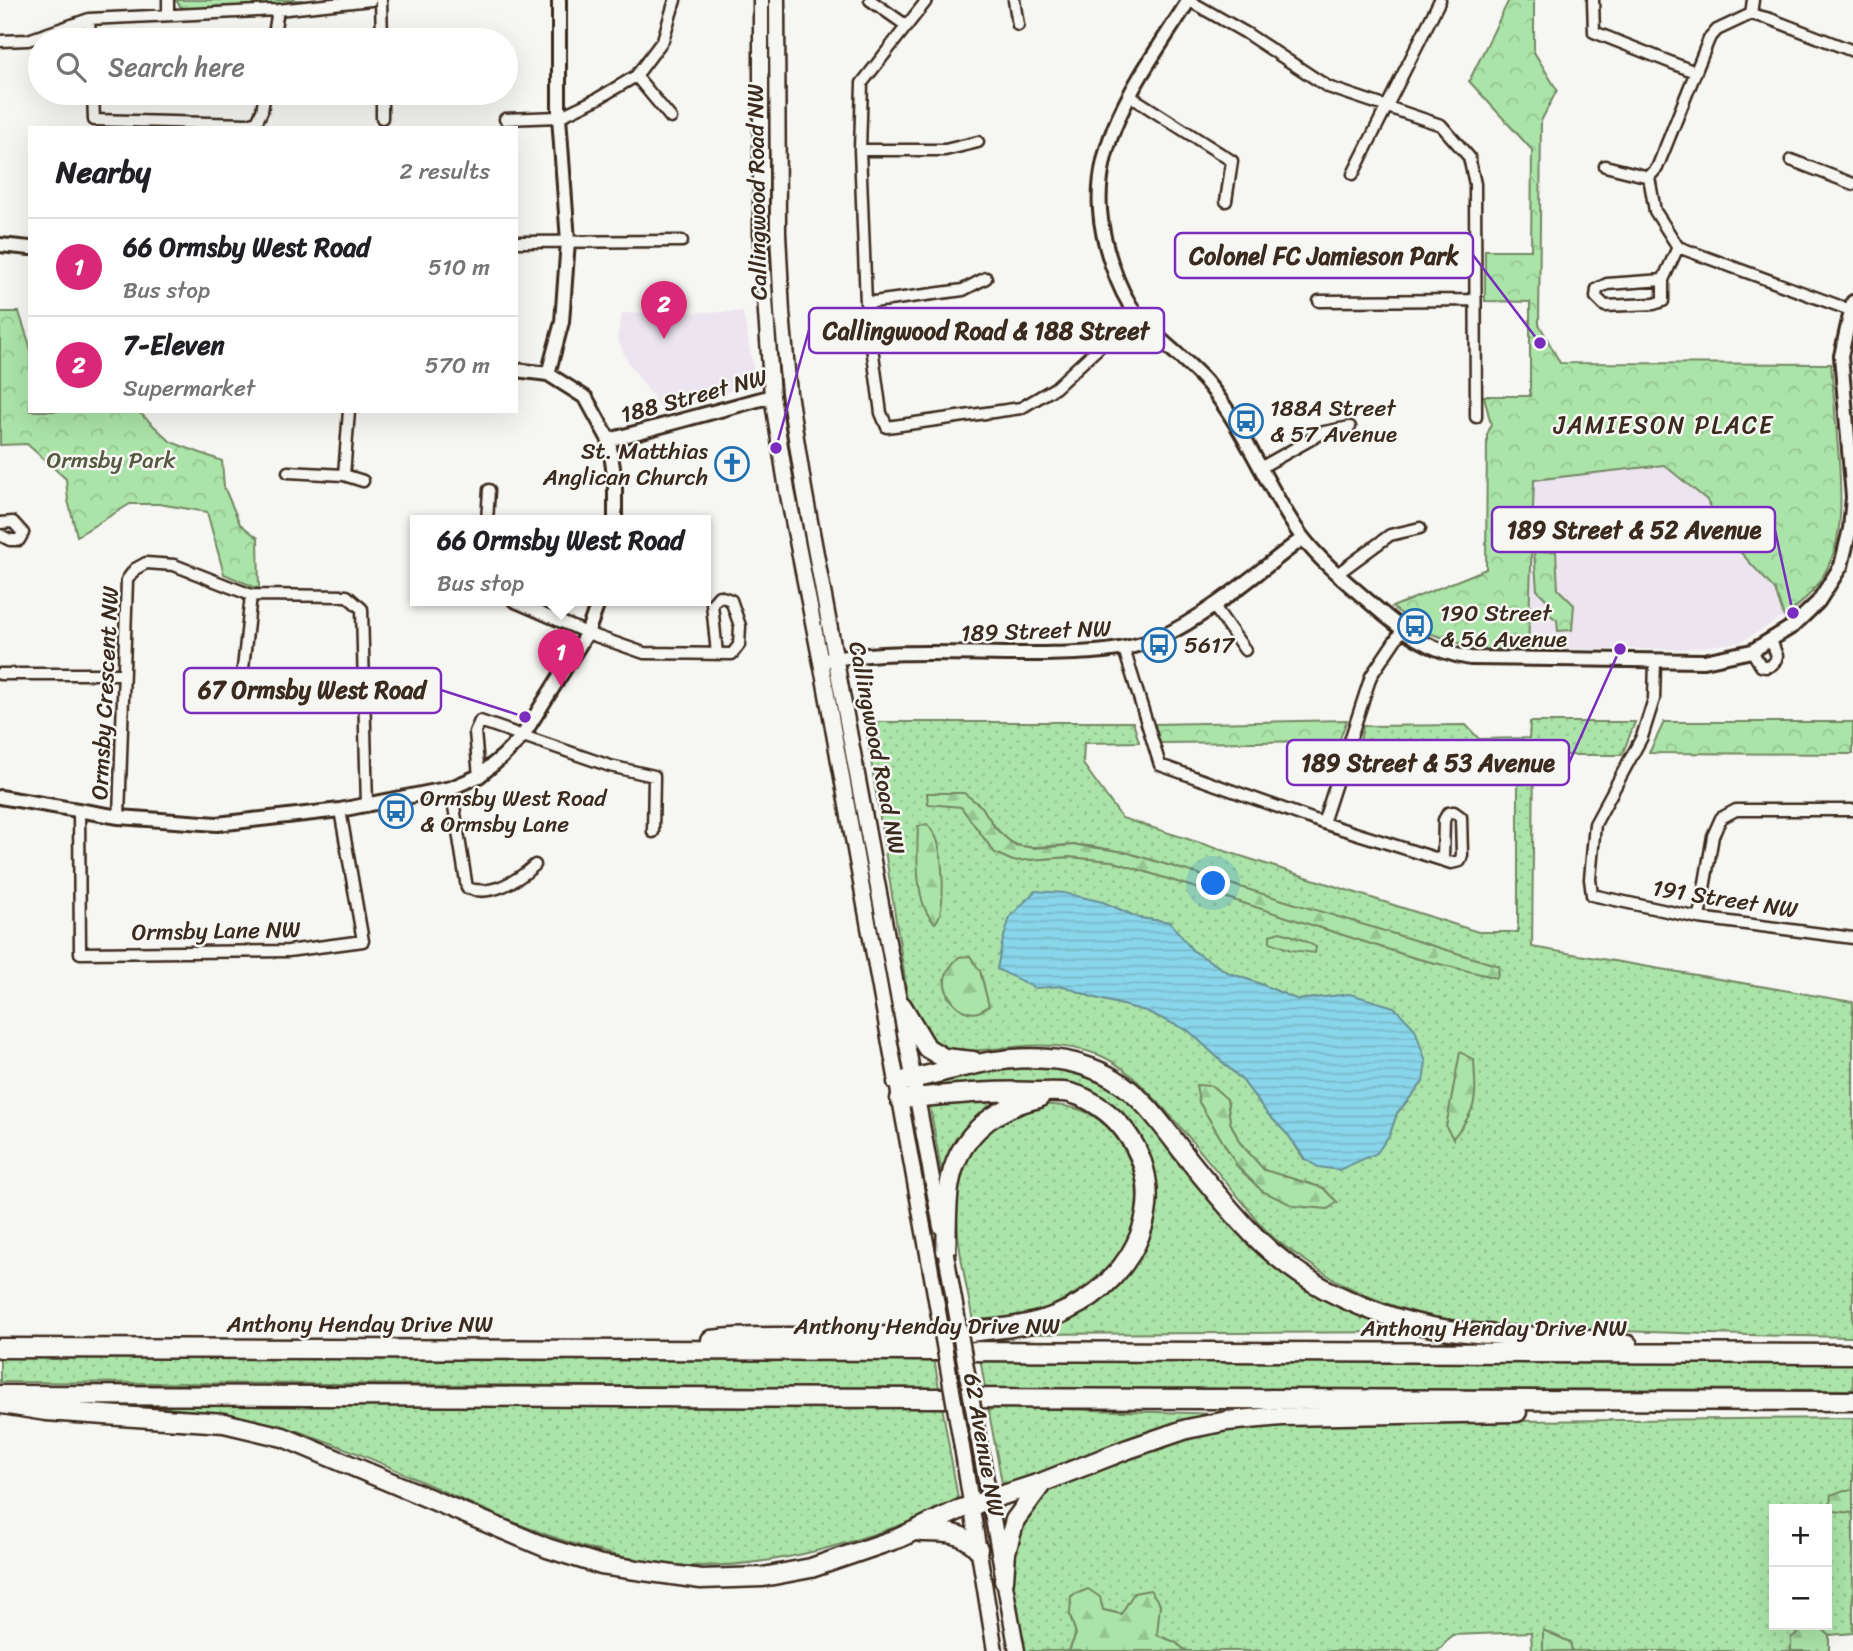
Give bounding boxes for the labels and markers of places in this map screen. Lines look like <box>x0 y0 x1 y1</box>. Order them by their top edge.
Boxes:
callout: Colonel FC Jamieson Park <box>1175 233 1473 278</box>
pin: 2 <box>641 281 687 339</box>
callout: Callingwood Road & 188 Street <box>809 308 1164 353</box>
place label: 188A Street & 57 Avenue <box>1270 388 1397 455</box>
bus stop icon: 188A Street & 57 Avenue <box>1227 402 1265 440</box>
place label: St. Matthias Anglican Church <box>542 431 709 498</box>
church icon: St. Matthias Anglican Church <box>713 445 751 483</box>
callout: 189 Street & 52 Avenue <box>1492 507 1775 552</box>
place label: 190 Street & 56 Avenue <box>1440 593 1567 660</box>
bus stop icon: 190 Street & 56 Avenue <box>1396 607 1434 645</box>
place label: 5617 <box>1184 625 1236 666</box>
bus stop icon: 5617 <box>1140 626 1178 664</box>
pin: 1 <box>538 629 584 687</box>
callout: 67 Ormsby West Road <box>184 668 441 713</box>
callout: 189 Street & 53 Avenue <box>1287 740 1569 785</box>
place label: Ormsby West Road & Ormsby Lane <box>420 778 608 845</box>
bus stop icon: Ormsby West Road & Ormsby Lane <box>377 792 415 830</box>

